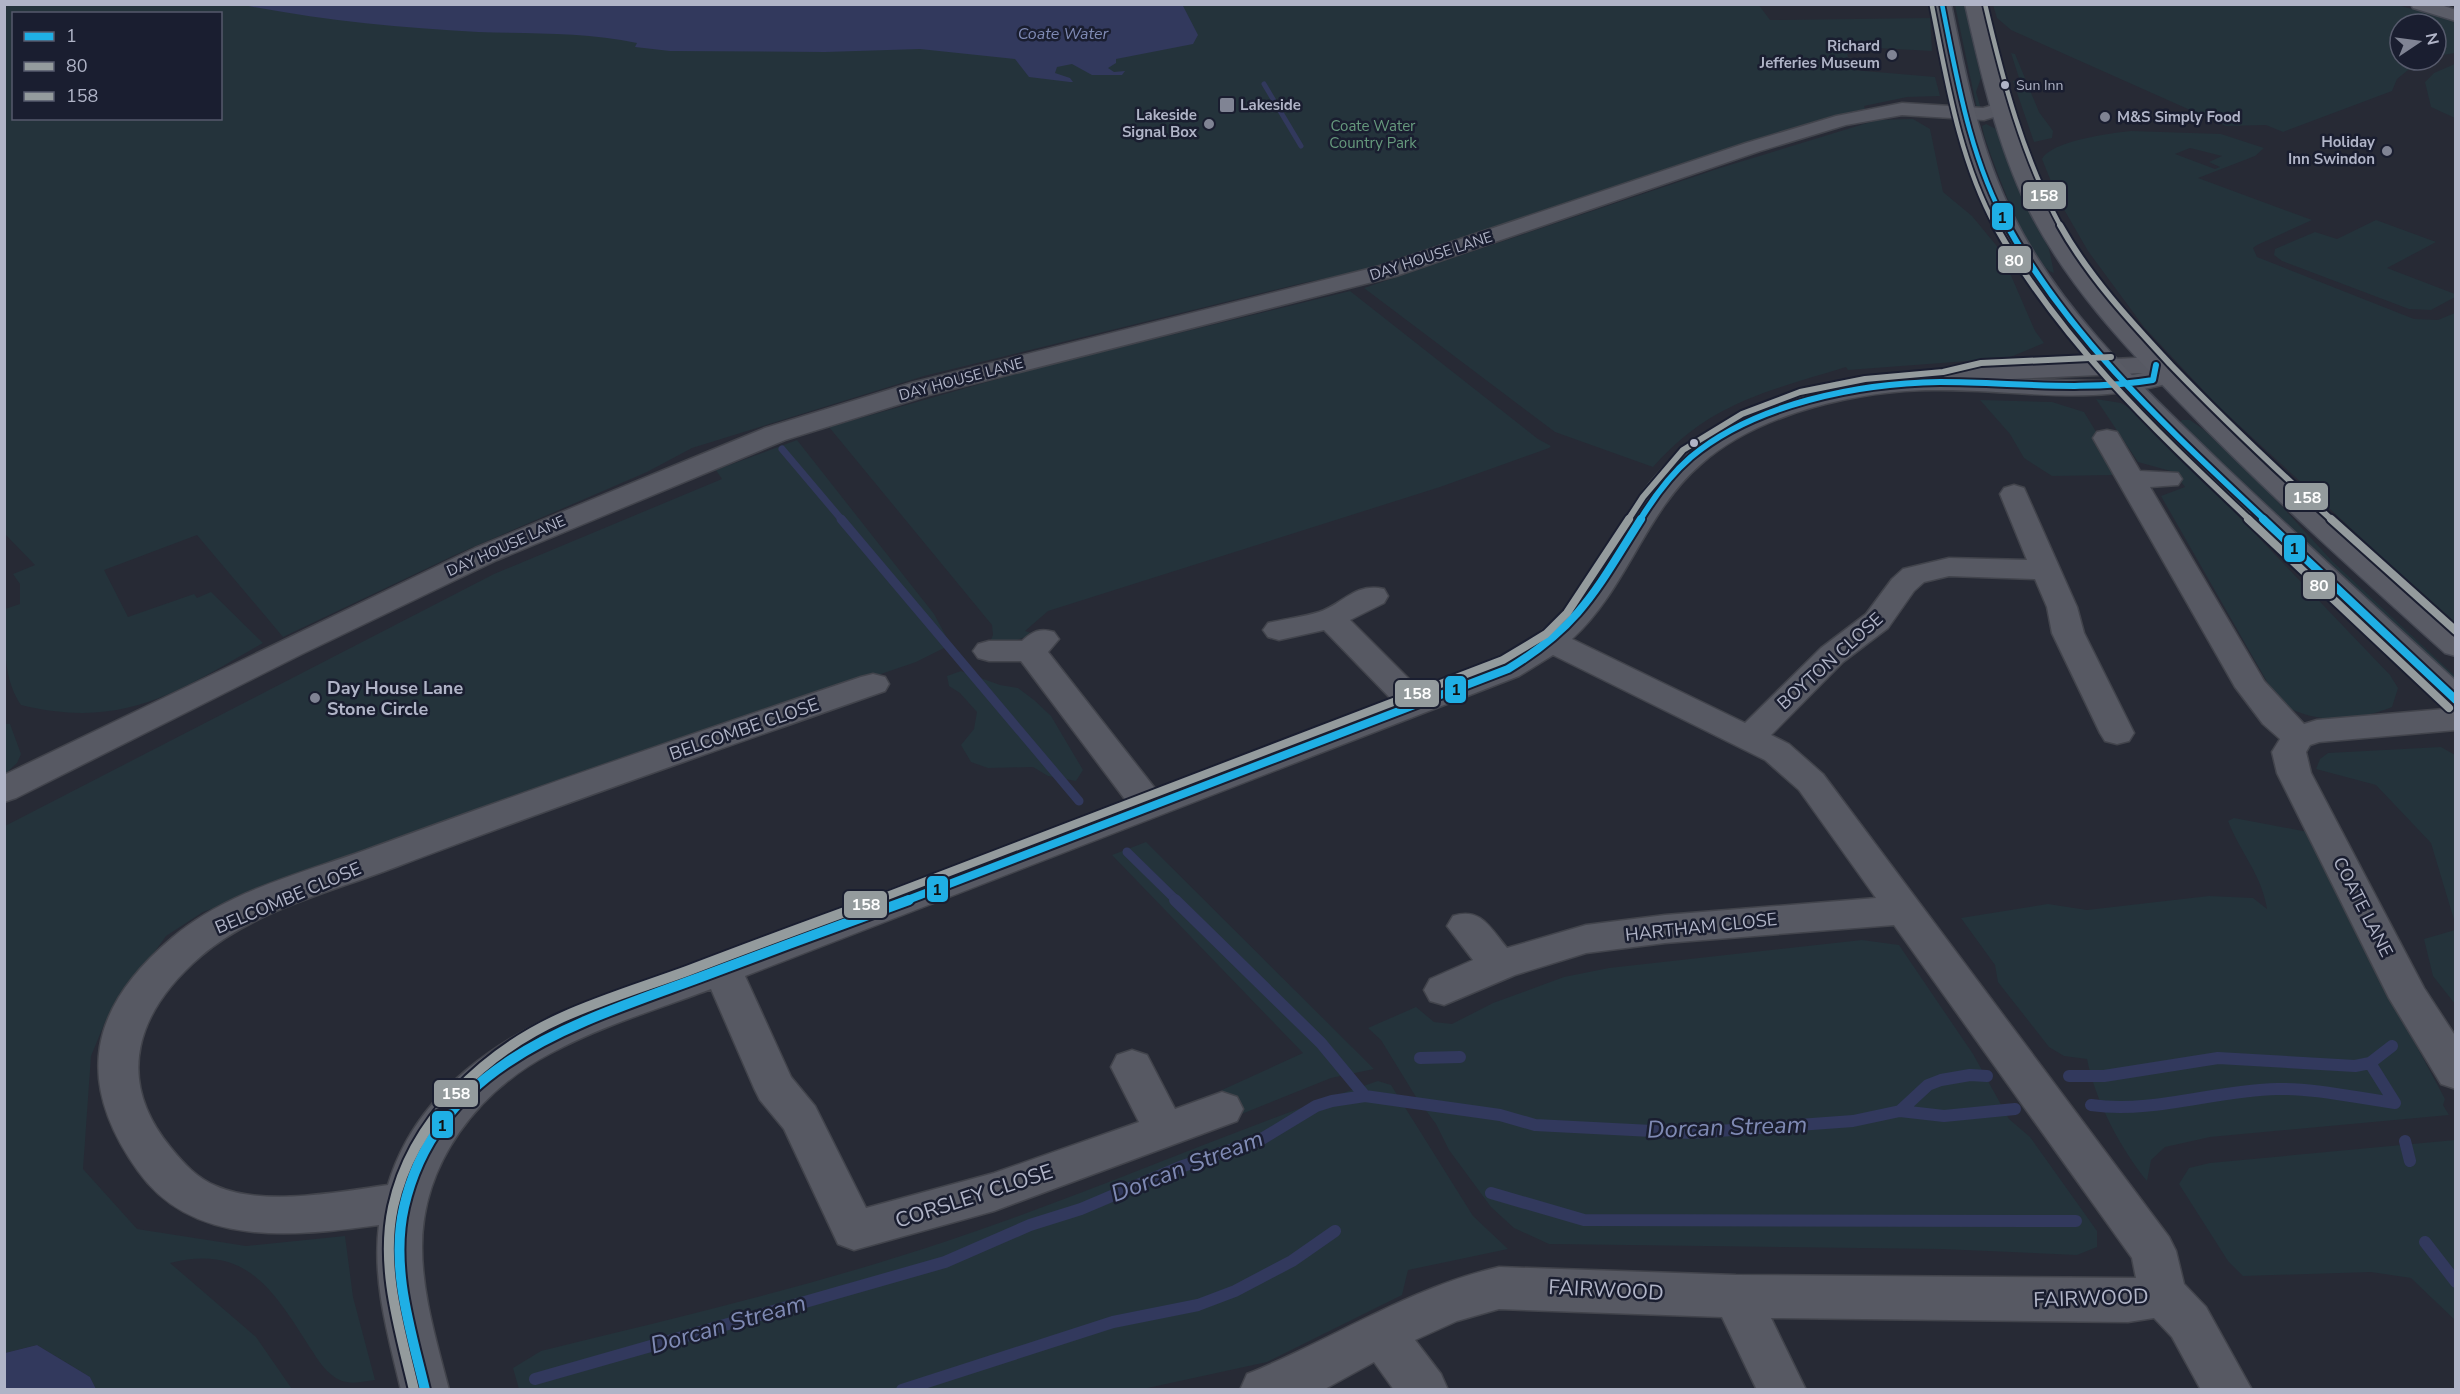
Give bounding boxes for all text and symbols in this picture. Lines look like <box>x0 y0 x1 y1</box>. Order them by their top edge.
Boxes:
legend <box>12 12 222 120</box>
north arrow <box>2388 12 2448 72</box>
water label: Coate Water <box>1018 23 1110 45</box>
text: 1 <box>66 24 77 48</box>
text: N <box>2420 31 2444 47</box>
place label: Richard Jefferies Museum <box>1759 36 1880 73</box>
marker: Richard Jefferies Museum <box>1885 48 1899 62</box>
text: 80 <box>66 54 88 78</box>
place label: Sun Inn <box>2016 76 2064 95</box>
marker: Sun Inn <box>1999 79 2011 91</box>
text: 158 <box>66 84 98 108</box>
place label: Lakeside <box>1240 95 1301 115</box>
marker: Lakeside <box>1218 96 1236 114</box>
place label: Lakeside Signal Box <box>1122 105 1198 142</box>
place label: M&S Simply Food <box>2117 107 2241 127</box>
marker: M&S Simply Food <box>2098 110 2112 124</box>
park label: Coate Water Country Park <box>1329 116 1417 153</box>
marker: Lakeside Signal Box <box>1202 117 1216 131</box>
place label: Holiday Inn Swindon <box>2288 132 2375 169</box>
marker: Holiday Inn Swindon <box>2380 144 2394 158</box>
line badge: 158 <box>2022 181 2067 210</box>
text: 158 <box>2030 185 2058 207</box>
line badge: 1 <box>1991 202 2014 231</box>
text: 1 <box>1997 207 2007 229</box>
street label: DAY HOUSE LANE <box>1367 227 1495 285</box>
line badge: 80 <box>1997 245 2032 274</box>
text: 80 <box>2004 250 2024 272</box>
street label: DAY HOUSE LANE <box>897 353 1025 405</box>
unlabelled marker <box>1688 437 1700 449</box>
line badge: 158 <box>2284 482 2329 511</box>
text: 158 <box>2293 487 2321 509</box>
street label: DAY HOUSE LANE <box>443 511 569 581</box>
line badge: 1 <box>2283 534 2306 563</box>
text: 1 <box>2289 538 2299 560</box>
line badge: 80 <box>2302 571 2336 600</box>
text: 80 <box>2309 575 2329 597</box>
street label: BOYTON CLOSE <box>1772 607 1888 715</box>
line badge: 1 <box>1444 675 1467 704</box>
place label: Day House Lane Stone Circle <box>327 676 463 721</box>
line badge: 158 <box>1394 679 1440 708</box>
text: 1 <box>1451 679 1461 701</box>
text: 158 <box>1403 683 1431 705</box>
marker: Day House Lane Stone Circle <box>308 691 322 705</box>
street label: BELCOMBE CLOSE <box>666 692 822 766</box>
street label: COATE LANE <box>2327 853 2399 961</box>
street label: BELCOMBE CLOSE <box>211 856 365 940</box>
line badge: 1 <box>926 875 949 903</box>
text: 1 <box>932 879 942 901</box>
line badge: 158 <box>843 890 888 919</box>
text: 158 <box>852 894 880 916</box>
street label: HARTHAM CLOSE <box>1624 907 1778 947</box>
line badge: 158 <box>433 1079 479 1108</box>
text: 158 <box>442 1083 470 1105</box>
water label: Dorcan Stream <box>1646 1108 1808 1146</box>
line badge: 1 <box>431 1110 454 1139</box>
text: 1 <box>437 1115 447 1137</box>
water label: Dorcan Stream <box>1106 1122 1268 1210</box>
street label: CORSLEY CLOSE <box>892 1157 1056 1235</box>
street label: FAIRWOOD <box>1548 1273 1664 1307</box>
street label: FAIRWOOD <box>2033 1282 2149 1314</box>
water label: Dorcan Stream <box>646 1286 810 1362</box>

